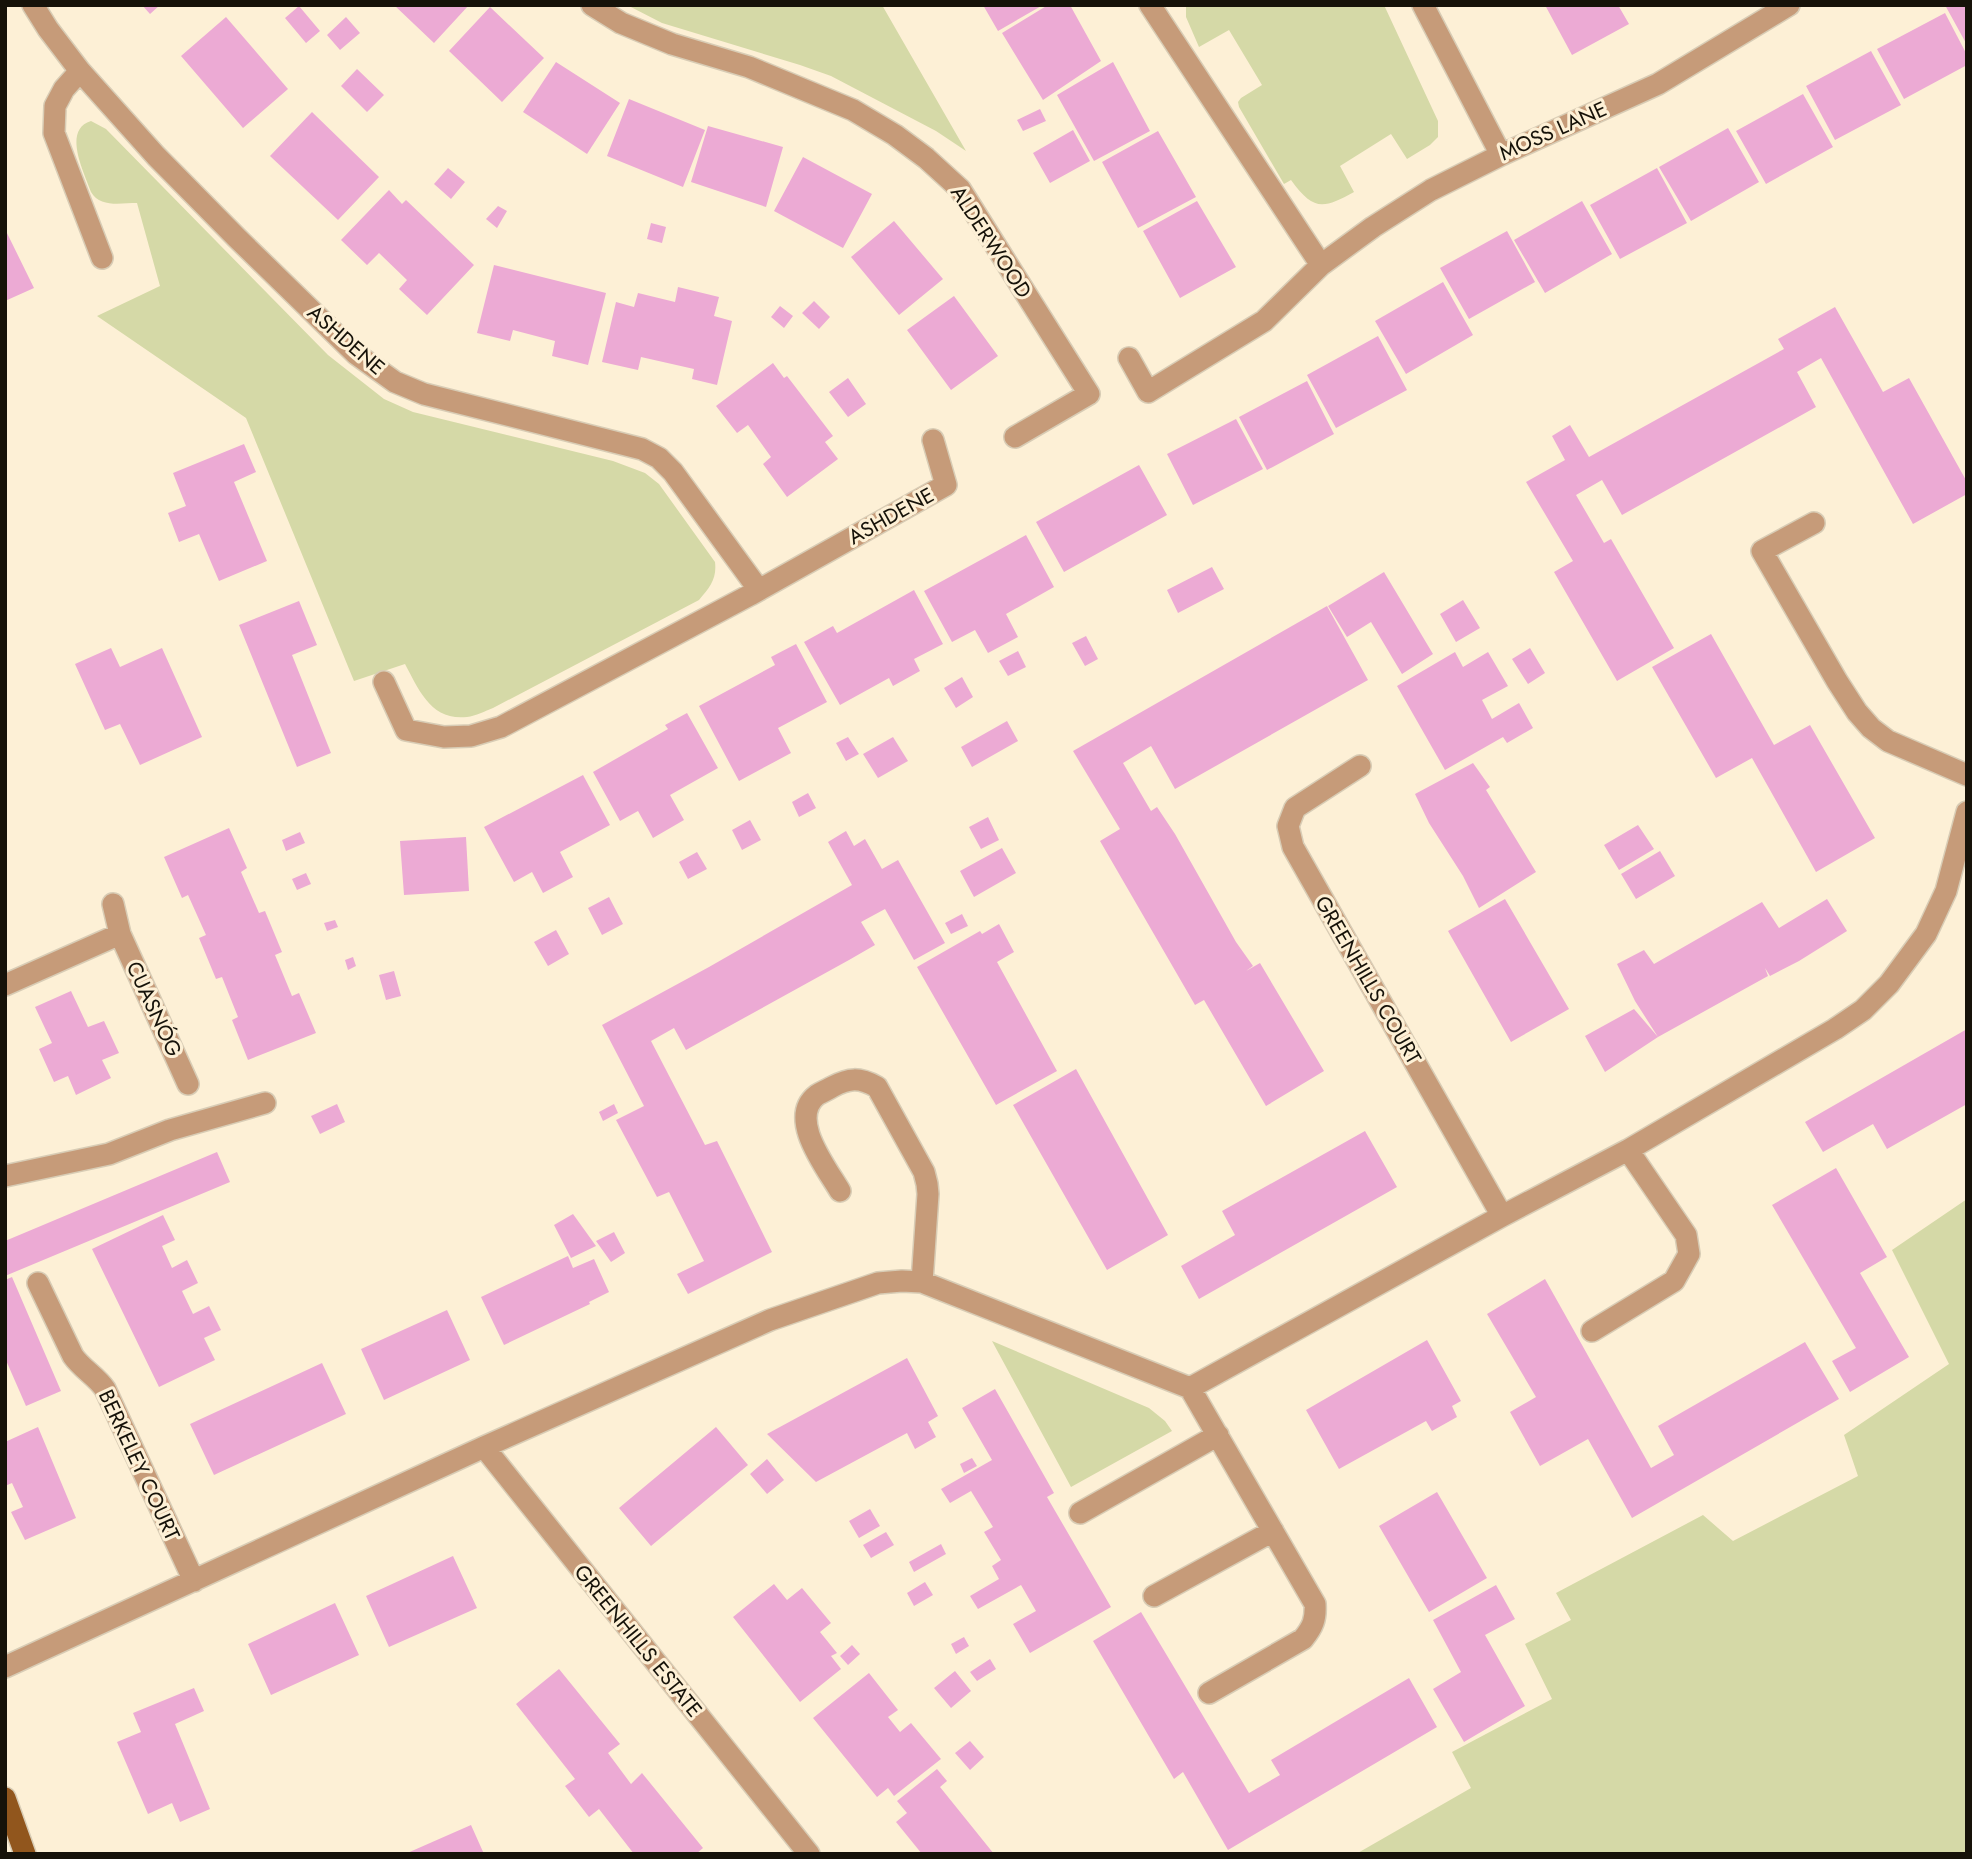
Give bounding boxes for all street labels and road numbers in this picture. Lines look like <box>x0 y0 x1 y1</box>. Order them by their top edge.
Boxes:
street label: MOSS LANE <box>1495 94 1611 168</box>
street label: ALDERWOOD <box>943 180 1039 304</box>
street label: ASHDENE <box>301 298 391 382</box>
street label: ASHDENE <box>843 480 939 552</box>
street label: GREENHILLS COURT <box>1308 890 1429 1070</box>
street label: CUASNÓG <box>119 956 189 1062</box>
street label: BERKELEY COURT <box>91 1385 187 1545</box>
street label: GREENHILLS ESTATE <box>567 1558 709 1724</box>

